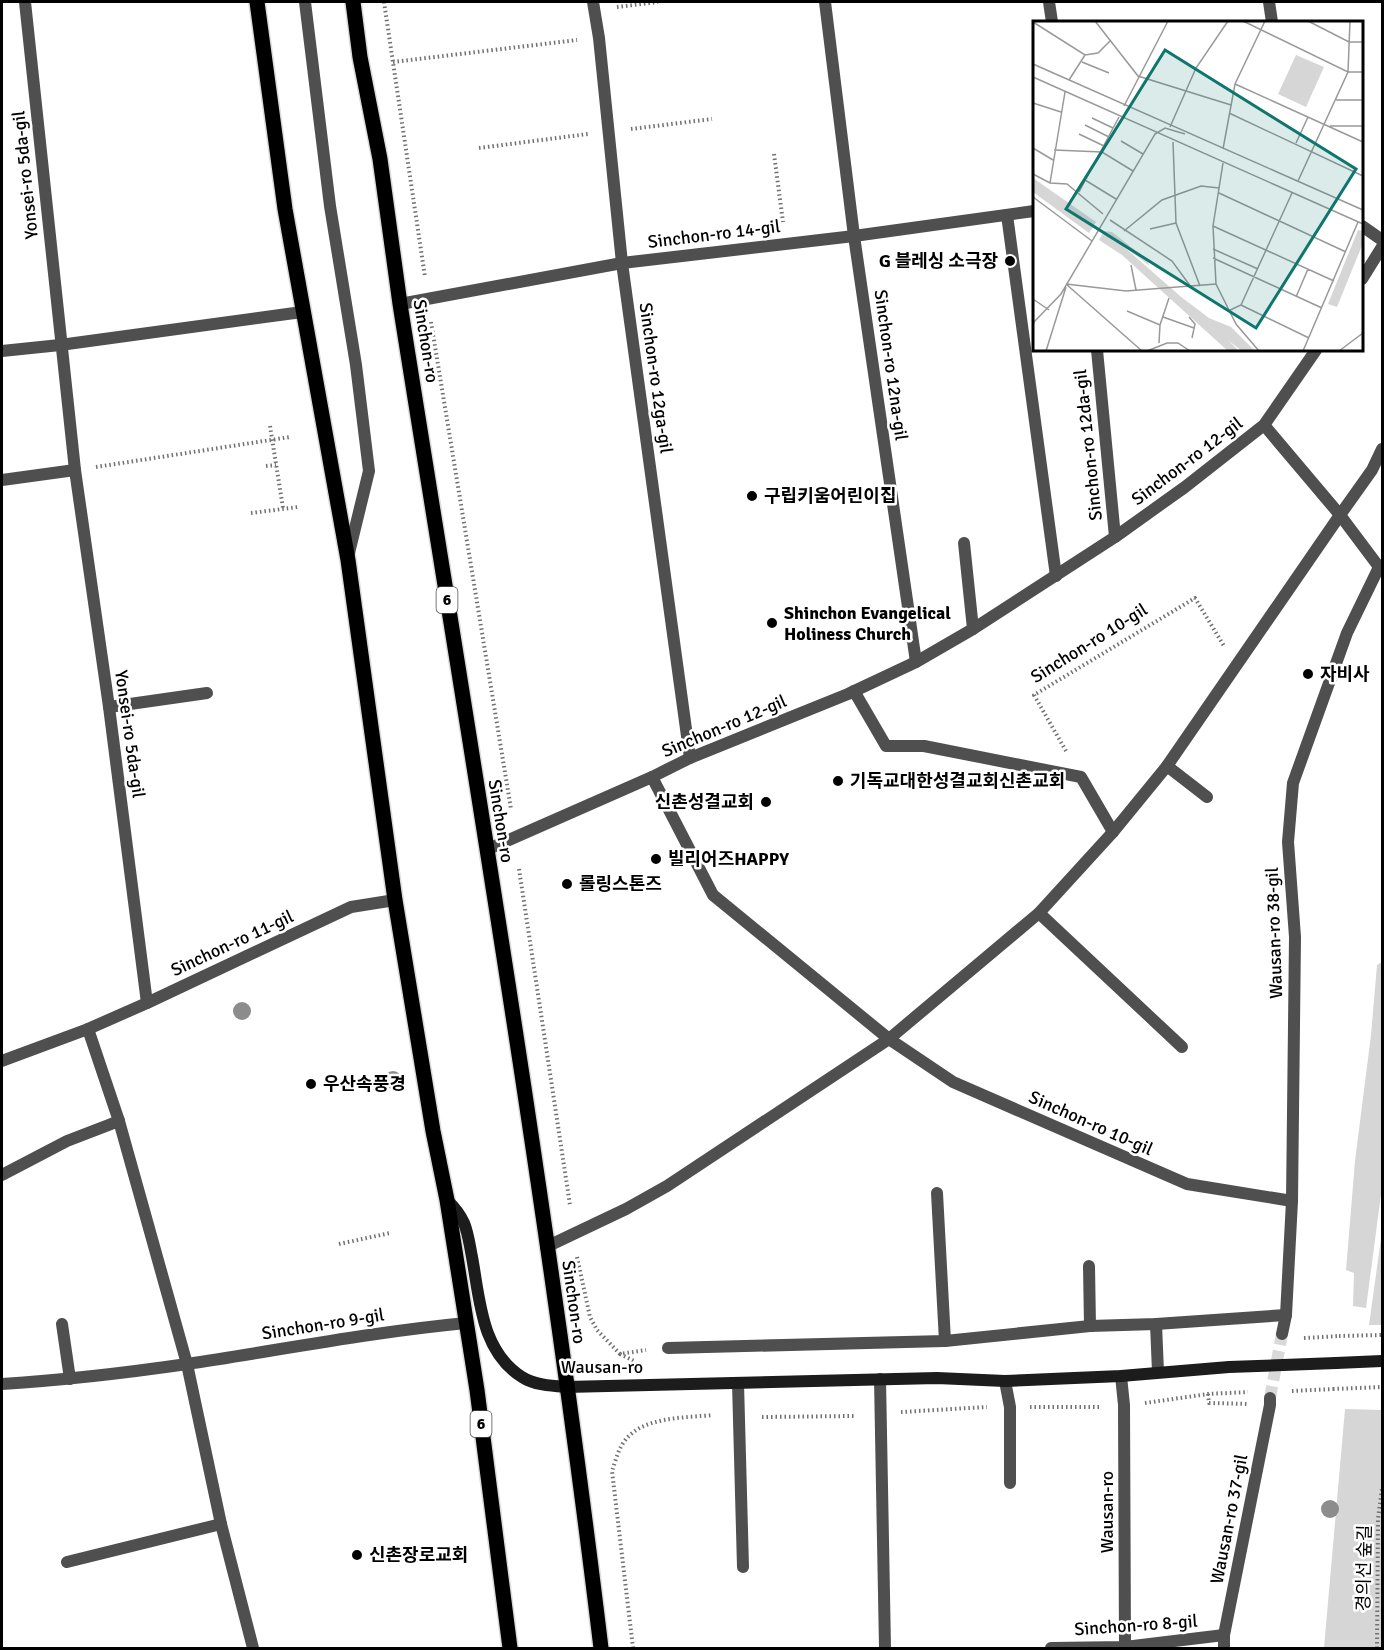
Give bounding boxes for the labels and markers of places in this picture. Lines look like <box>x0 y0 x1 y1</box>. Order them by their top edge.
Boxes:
place label: G 블레싱 소극장 <box>879 250 998 272</box>
marker: G 블레싱 소극장 <box>1003 254 1017 268</box>
place label: 구립키움어린이집 <box>764 485 896 507</box>
marker: 구립키움어린이집 <box>745 489 759 503</box>
place label: Shinchon Evangelical Holiness Church <box>784 602 951 645</box>
marker: Shinchon Evangelical Holiness Church <box>765 616 779 630</box>
place label: 자비사 <box>1320 663 1370 685</box>
marker: 자비사 <box>1301 667 1315 681</box>
place label: 기독교대한성결교회신촌교회 <box>850 770 1065 792</box>
marker: 기독교대한성결교회신촌교회 <box>831 774 845 788</box>
place label: 신촌성결교회 <box>655 791 754 813</box>
marker: 신촌성결교회 <box>759 795 773 809</box>
place label: 빌리어즈HAPPY <box>668 848 789 870</box>
marker: 빌리어즈HAPPY <box>649 852 663 866</box>
place label: 롤링스톤즈 <box>579 873 662 895</box>
marker: 롤링스톤즈 <box>560 877 574 891</box>
place label: 우산속풍경 <box>323 1073 406 1095</box>
marker: 우산속풍경 <box>304 1077 318 1091</box>
place label: 신촌장로교회 <box>369 1544 468 1566</box>
marker: 신촌장로교회 <box>350 1548 364 1562</box>

